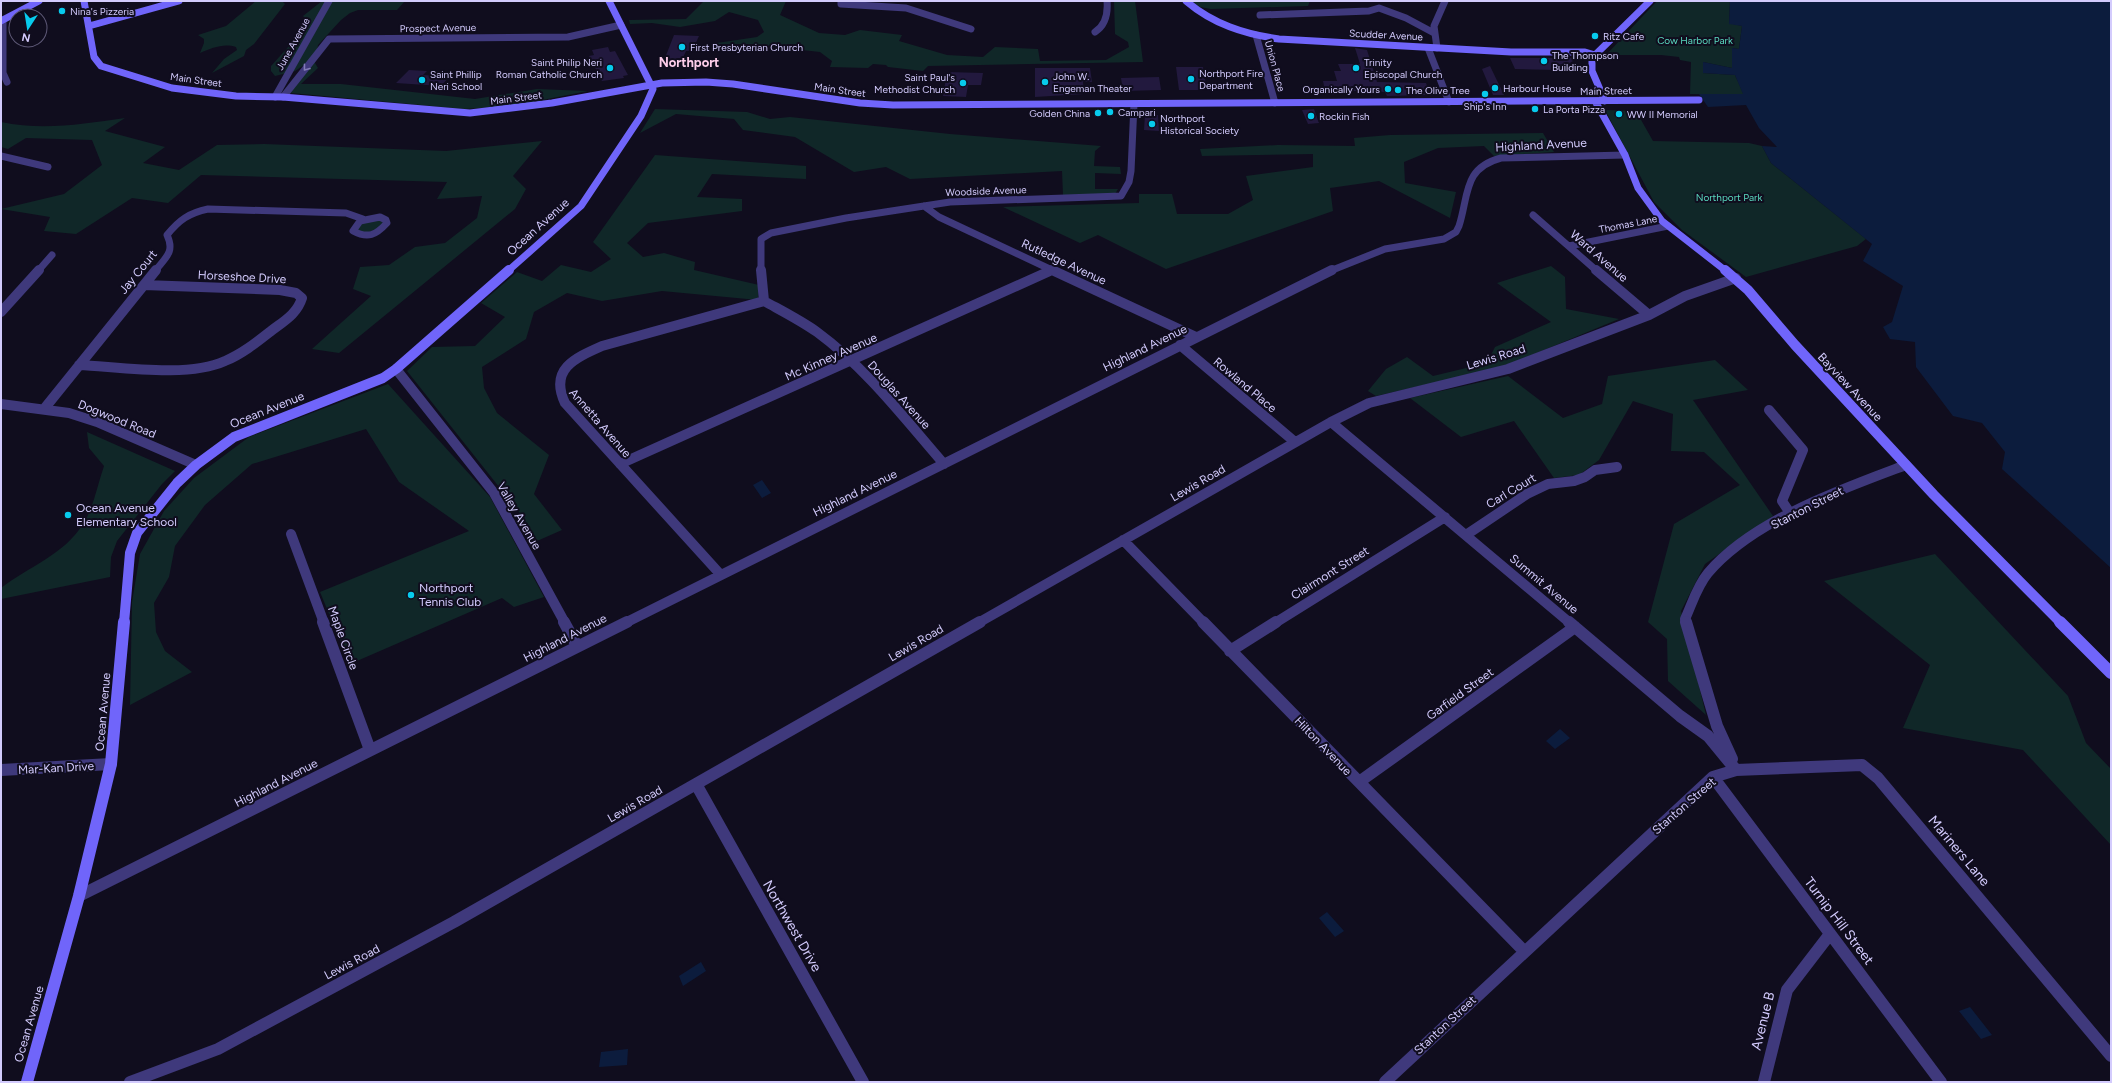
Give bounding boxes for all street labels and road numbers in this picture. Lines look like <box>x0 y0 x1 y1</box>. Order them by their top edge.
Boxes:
street label: June Avenue <box>273 15 313 73</box>
street label: Prospect Avenue <box>400 21 477 35</box>
street label: Scudder Avenue <box>1349 27 1424 43</box>
street label: Union Place <box>1262 39 1288 94</box>
street label: Main Street <box>169 70 223 90</box>
street label: Main Street <box>813 80 867 100</box>
street label: Main Street <box>1580 84 1632 98</box>
street label: Main Street <box>489 88 543 108</box>
street label: Highland Avenue <box>1495 136 1588 154</box>
street label: Woodside Avenue <box>945 183 1027 199</box>
street label: Ocean Avenue <box>504 195 572 259</box>
street label: Thomas Lane <box>1598 212 1659 236</box>
street label: Ward Avenue <box>1567 227 1631 285</box>
street label: Rutledge Avenue <box>1019 236 1109 288</box>
street label: Jay Court <box>116 247 160 297</box>
street label: Horseshoe Drive <box>197 268 287 286</box>
street label: Highland Avenue <box>1101 321 1190 374</box>
street label: Mc Kinney Avenue <box>783 330 880 384</box>
street label: Lewis Road <box>1465 341 1527 373</box>
street label: Bayview Avenue <box>1815 350 1885 424</box>
street label: Rowland Place <box>1211 355 1280 416</box>
street label: Douglas Avenue <box>865 358 934 432</box>
street label: Annetta Avenue <box>566 386 634 461</box>
street label: Ocean Avenue <box>228 389 307 431</box>
street label: Dogwood Road <box>76 397 158 441</box>
street label: Lewis Road <box>1168 462 1228 504</box>
street label: Highland Avenue <box>811 466 900 519</box>
street label: Carl Court <box>1484 471 1539 511</box>
street label: Valley Avenue <box>494 480 544 553</box>
street label: Stanton Street <box>1768 484 1846 532</box>
street label: Clairmont Street <box>1288 543 1372 603</box>
street label: Summit Avenue <box>1507 551 1582 617</box>
street label: Maple Circle <box>325 604 361 672</box>
street label: Highland Avenue <box>521 611 609 665</box>
street label: Lewis Road <box>886 622 946 664</box>
street label: Garfield Street <box>1424 665 1497 723</box>
street label: Ocean Avenue <box>93 672 113 752</box>
street label: Hilton Avenue <box>1292 714 1355 779</box>
street label: Highland Avenue <box>232 756 320 810</box>
street label: Mar-Kan Drive <box>18 759 95 777</box>
street label: Stanton Street <box>1649 774 1719 837</box>
street label: Lewis Road <box>605 783 665 825</box>
street label: Mariners Lane <box>1925 812 1994 890</box>
street label: Turnip Hill Street <box>1801 874 1877 968</box>
street label: Northwest Drive <box>759 877 825 975</box>
street label: Lewis Road <box>322 941 382 983</box>
street label: Ocean Avenue <box>11 984 47 1064</box>
street label: Avenue B <box>1748 990 1778 1052</box>
street label: Stanton Street <box>1411 992 1479 1057</box>

